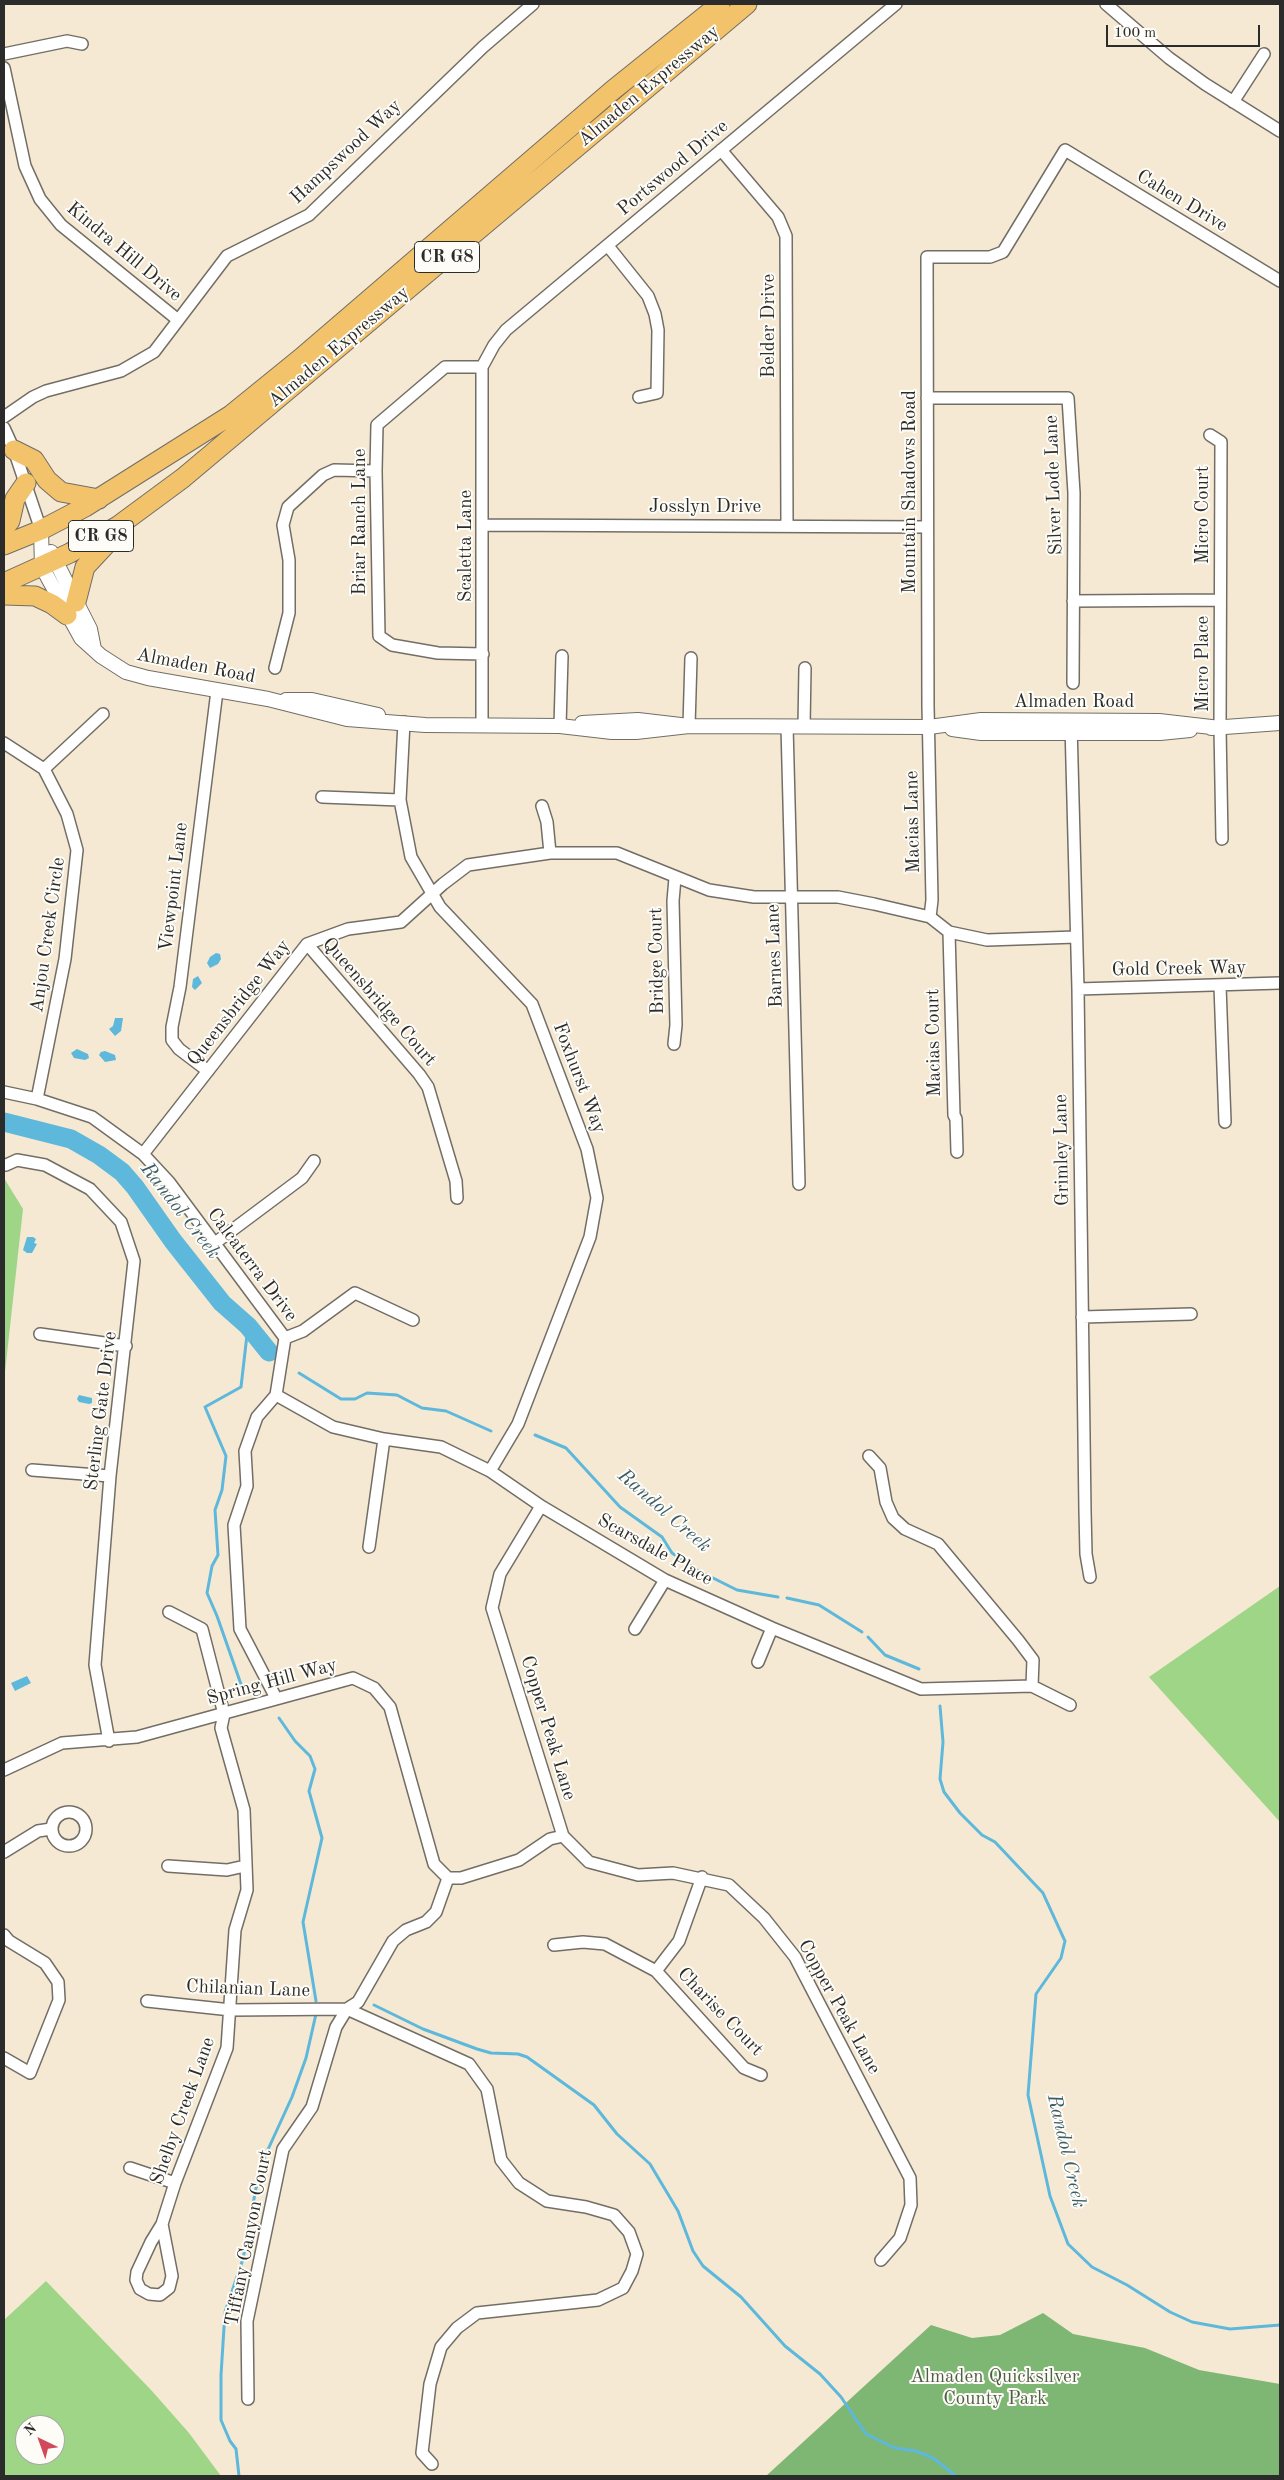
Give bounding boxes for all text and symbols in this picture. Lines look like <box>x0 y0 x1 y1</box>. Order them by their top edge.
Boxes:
scale bar <box>1109 15 1263 47</box>
street label: Almaden Expressway <box>574 20 724 152</box>
text: 100 m <box>1114 26 1156 41</box>
street label: Hampswood Way <box>286 95 406 209</box>
street label: Portswood Drive <box>613 115 733 221</box>
street label: Cahen Drive <box>1132 165 1232 237</box>
street label: Kindra Hill Drive <box>62 197 186 307</box>
road number: CR G8 <box>414 242 480 272</box>
street label: Belder Drive <box>758 274 780 378</box>
street label: Almaden Expressway <box>264 281 414 413</box>
street label: Mountain Shadows Road <box>899 390 921 594</box>
street label: Silver Lode Lane <box>1040 414 1068 556</box>
street label: Briar Ranch Lane <box>349 449 371 595</box>
street label: Micro Court <box>1192 466 1214 564</box>
street label: Scaletta Lane <box>455 490 477 602</box>
street label: Josslyn Drive <box>649 496 761 518</box>
road number: CR G8 <box>68 520 134 552</box>
street label: Micro Place <box>1192 616 1214 712</box>
street label: Almaden Road <box>135 643 257 689</box>
street label: Almaden Road <box>1014 691 1134 713</box>
street label: Macias Lane <box>901 770 925 874</box>
street label: Viewpoint Lane <box>155 821 193 953</box>
street label: Anjou Creek Circle <box>26 856 70 1014</box>
street label: Barnes Lane <box>762 904 788 1008</box>
street label: Bridge Court <box>645 907 669 1015</box>
street label: Queensbridge Court <box>317 933 441 1071</box>
street label: Queensbridge Way <box>183 935 295 1071</box>
street label: Gold Creek Way <box>1112 956 1246 982</box>
street label: Macias Court <box>922 989 946 1097</box>
street label: Foxhurst Way <box>547 1019 611 1137</box>
street label: Grimley Lane <box>1050 1094 1074 1206</box>
water label: Randol Creek <box>135 1158 225 1264</box>
street label: Calcaterra Drive <box>202 1204 302 1326</box>
street label: Sterling Gate Drive <box>80 1330 122 1492</box>
water label: Randol Creek <box>612 1464 716 1558</box>
street label: Scarsdale Place <box>593 1509 717 1591</box>
street label: Copper Peak Lane <box>515 1653 581 1803</box>
street label: Spring Hill Way <box>204 1654 340 1710</box>
street label: Copper Peak Lane <box>793 1936 885 2078</box>
street label: Charise Court <box>672 1963 768 2061</box>
street label: Chilanian Lane <box>186 1975 310 2003</box>
street label: Shelby Creek Lane <box>146 2034 220 2188</box>
water label: Randol Creek <box>1041 2092 1091 2210</box>
street label: Tiffany Canyon Court <box>221 2148 277 2328</box>
park label: Almaden Quicksilver County Park <box>910 2366 1080 2410</box>
north arrow <box>15 2415 65 2465</box>
text: N <box>22 2421 39 2438</box>

